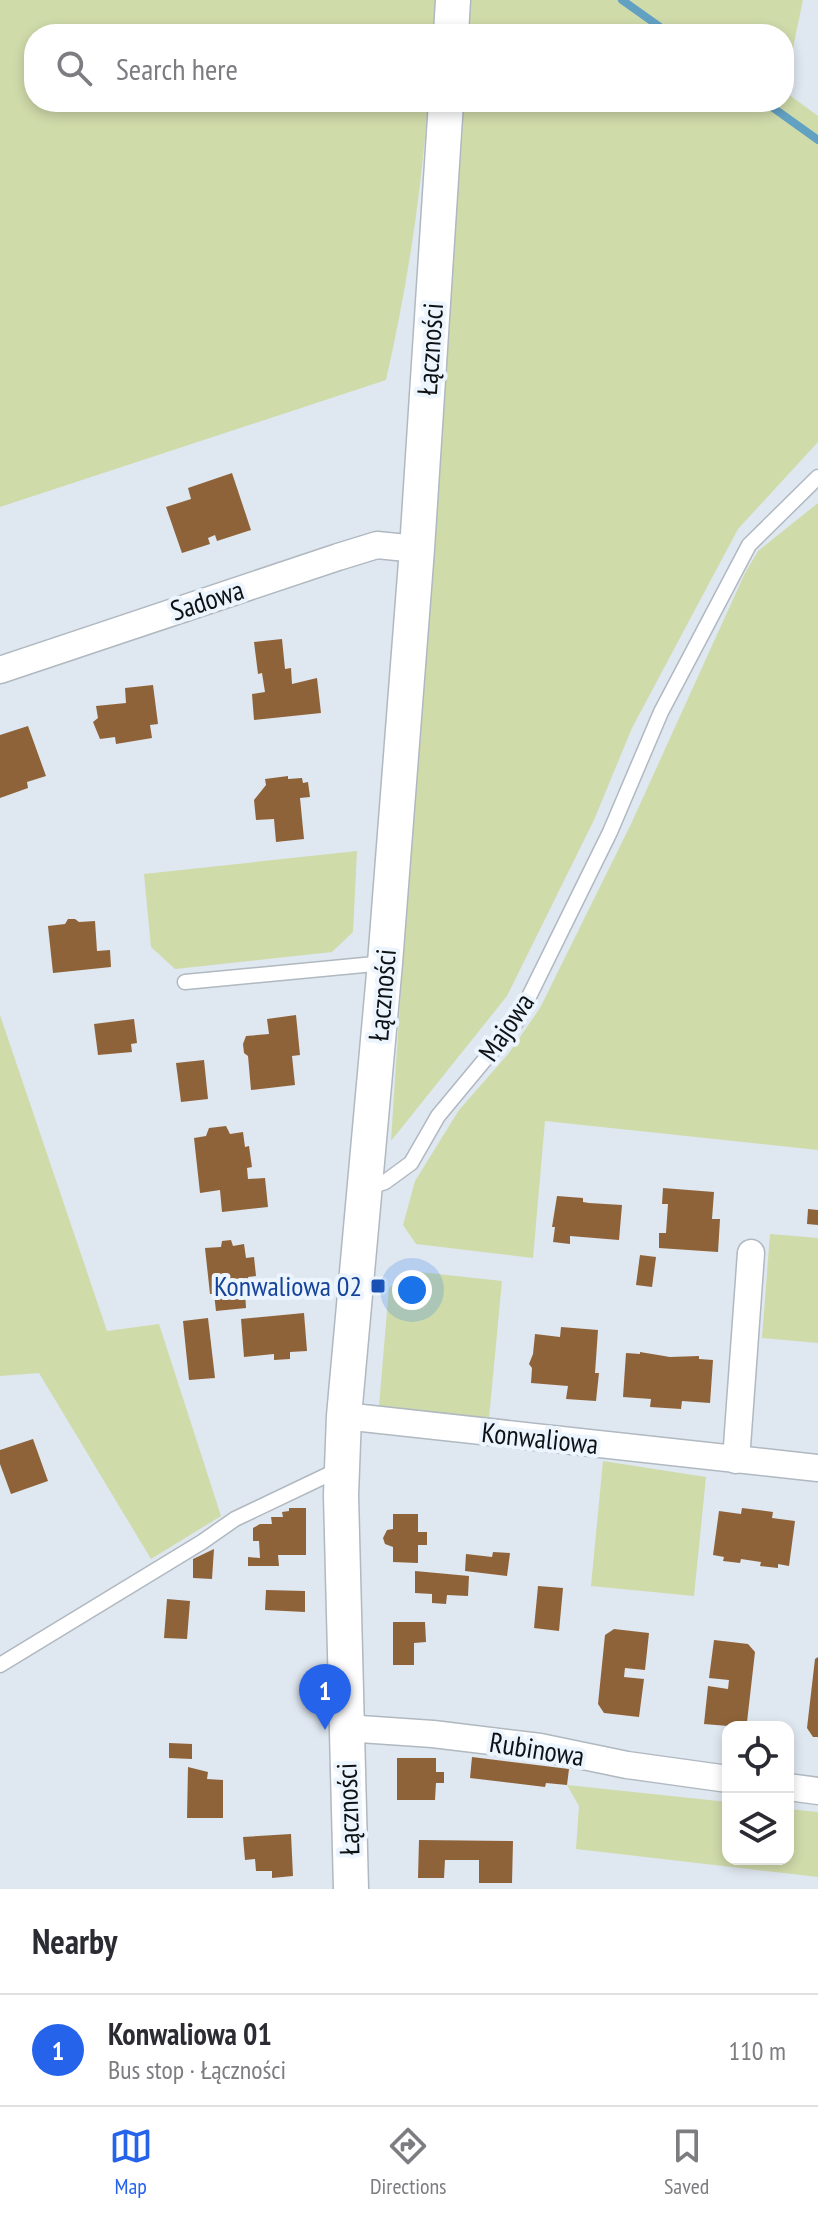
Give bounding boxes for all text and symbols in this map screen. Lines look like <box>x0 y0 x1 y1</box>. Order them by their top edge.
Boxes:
search box <box>24 24 794 112</box>
icon: search <box>52 46 96 90</box>
text: Search here <box>116 49 238 88</box>
street label: Łączności <box>408 302 451 396</box>
street label: Sadowa <box>166 570 248 629</box>
street label: Łączności <box>359 947 404 1042</box>
street label: Majowa <box>469 985 542 1068</box>
place label: Konwaliowa 02 <box>214 1267 362 1304</box>
your location <box>392 1270 432 1310</box>
marker: Konwaliowa 02 <box>369 1277 387 1295</box>
street label: Konwaliowa <box>480 1413 600 1462</box>
pin: 1 <box>299 1664 351 1730</box>
map controls <box>722 1721 794 1865</box>
button: locate <box>722 1721 794 1793</box>
street label: Rubinowa <box>487 1723 587 1774</box>
street label: Łączności <box>327 1762 368 1856</box>
button: layers <box>722 1793 794 1865</box>
text: Nearby <box>32 1919 117 1963</box>
text: Konwaliowa 01 <box>108 2014 272 2053</box>
text: 1 <box>52 2034 64 2067</box>
text: 110 m <box>728 2034 786 2067</box>
text: Bus stop · Łączności <box>108 2053 286 2086</box>
tab: Map <box>109 2124 153 2200</box>
tab: Directions <box>370 2124 447 2200</box>
tab: Saved <box>664 2124 709 2200</box>

